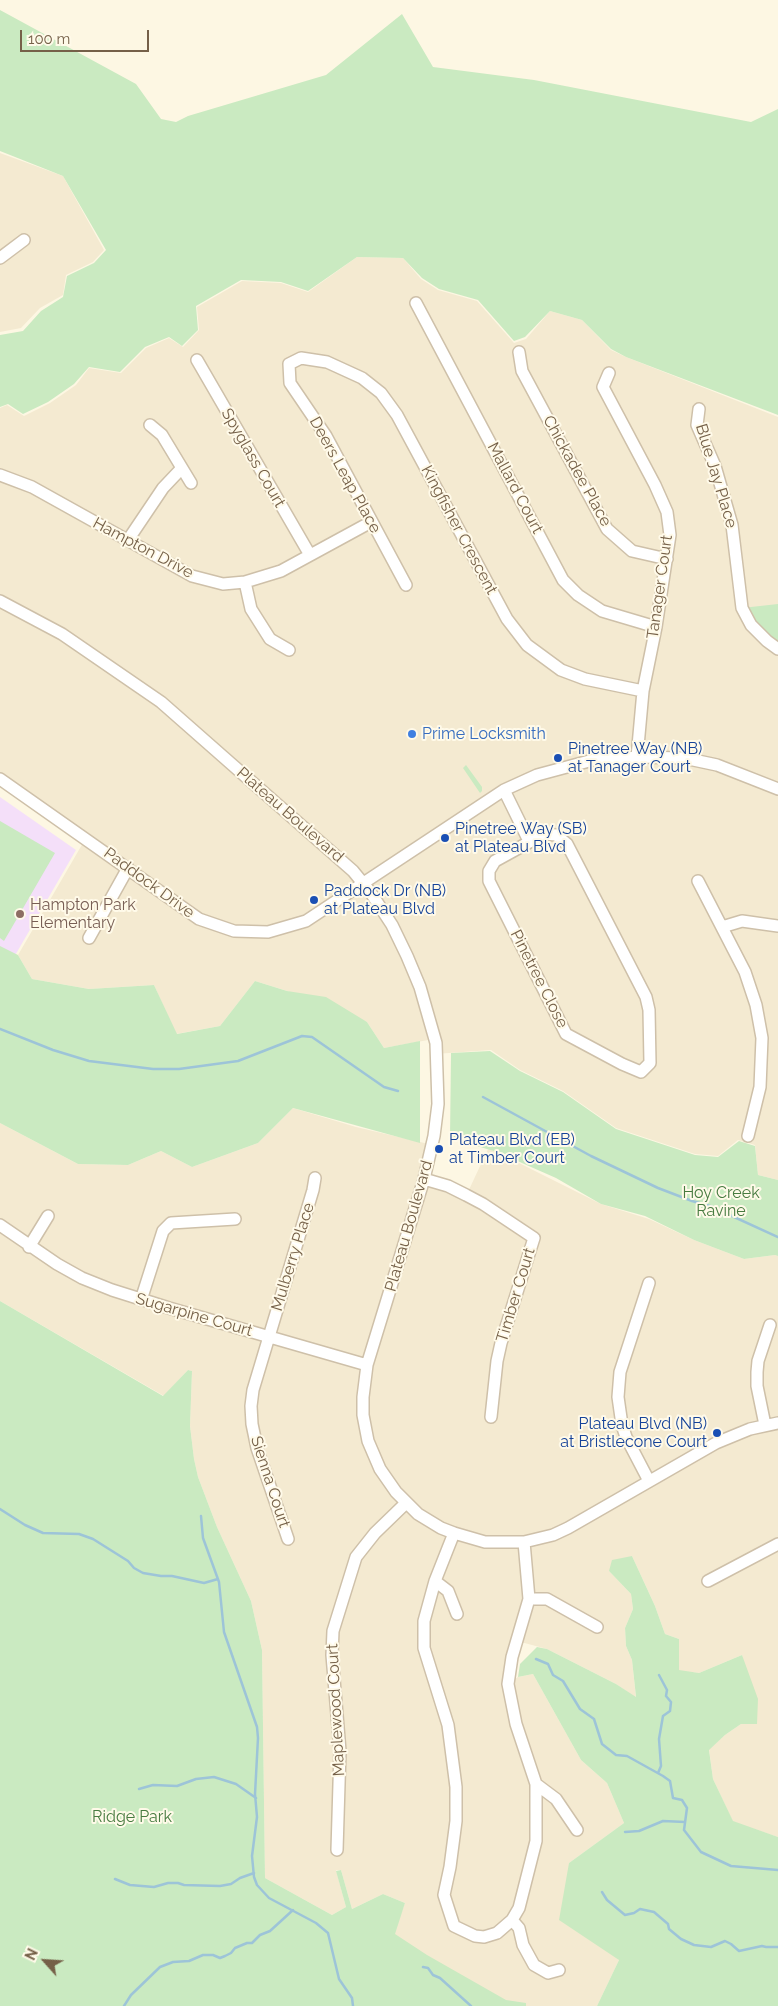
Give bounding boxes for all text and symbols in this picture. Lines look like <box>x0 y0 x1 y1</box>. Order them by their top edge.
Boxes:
scale bar <box>22 20 151 52</box>
text: 100 m <box>28 30 70 48</box>
street label: Spyglass Court <box>217 405 289 511</box>
street label: Chickadee Place <box>539 412 615 530</box>
street label: Deers Leap Place <box>305 414 385 536</box>
street label: Blue Jay Place <box>691 422 741 530</box>
street label: Mallard Court <box>483 439 547 537</box>
street label: Kingfisher Crescent <box>417 462 501 598</box>
street label: Hampton Drive <box>89 513 197 583</box>
street label: Tanager Court <box>643 534 677 640</box>
place label: Prime Locksmith <box>422 724 546 744</box>
marker: Prime Locksmith <box>406 728 418 740</box>
place label: Pinetree Way (NB) at Tanager Court <box>568 739 702 777</box>
marker: Pinetree Way (NB) at Tanager Court <box>552 752 564 764</box>
street label: Plateau Boulevard <box>233 763 347 867</box>
place label: Pinetree Way (SB) at Plateau Blvd <box>455 819 587 857</box>
marker: Pinetree Way (SB) at Plateau Blvd <box>439 832 451 844</box>
street label: Paddock Drive <box>100 844 198 922</box>
place label: Paddock Dr (NB) at Plateau Blvd <box>324 881 446 919</box>
marker: Paddock Dr (NB) at Plateau Blvd <box>308 894 320 906</box>
place label: Hampton Park Elementary <box>30 895 136 933</box>
marker: Hampton Park Elementary <box>14 908 26 920</box>
street label: Pinetree Close <box>506 927 572 1031</box>
place label: Plateau Blvd (EB) at Timber Court <box>449 1130 575 1168</box>
marker: Plateau Blvd (EB) at Timber Court <box>433 1143 445 1155</box>
street label: Plateau Boulevard <box>381 1158 437 1294</box>
park label: Hoy Creek Ravine <box>682 1183 760 1221</box>
street label: Mulberry Place <box>267 1201 319 1313</box>
street label: Timber Court <box>493 1245 539 1345</box>
street label: Sugarpine Court <box>133 1289 255 1341</box>
place label: Plateau Blvd (NB) at Bristlecone Court <box>560 1414 707 1452</box>
marker: Plateau Blvd (NB) at Bristlecone Court <box>711 1427 723 1439</box>
street label: Sienna Court <box>246 1434 294 1530</box>
street label: Maplewood Court <box>323 1643 349 1777</box>
park label: Ridge Park <box>92 1807 172 1827</box>
north arrow <box>20 1936 70 1986</box>
text: N <box>22 1946 41 1963</box>

